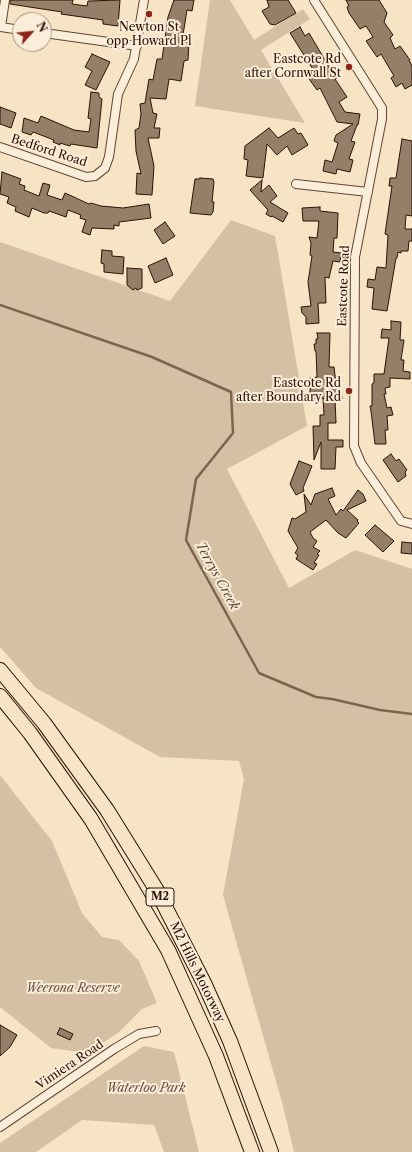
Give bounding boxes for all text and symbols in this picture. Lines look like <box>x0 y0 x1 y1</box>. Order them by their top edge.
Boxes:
marker: Newton St opp Howard Pl <box>144 9 154 19</box>
north arrow <box>12 12 52 52</box>
text: N <box>33 20 50 34</box>
place label: Newton St opp Howard Pl <box>106 21 192 49</box>
place label: Eastcote Rd after Cornwall St <box>245 53 341 81</box>
marker: Eastcote Rd after Cornwall St <box>344 62 354 72</box>
street label: Bedford Road <box>9 132 89 170</box>
street label: Eastcote Road <box>335 245 353 327</box>
place label: Eastcote Rd after Boundary Rd <box>236 377 341 405</box>
marker: Eastcote Rd after Boundary Rd <box>344 386 354 396</box>
water label: Terrys Creek <box>192 539 242 613</box>
road number: M2 <box>146 888 174 906</box>
street label: M2 Hills Motorway <box>166 919 228 1025</box>
park label: Weerona Reserve <box>26 982 120 996</box>
street label: Vimiera Road <box>34 1037 106 1093</box>
park label: Waterloo Park <box>106 1082 186 1096</box>

